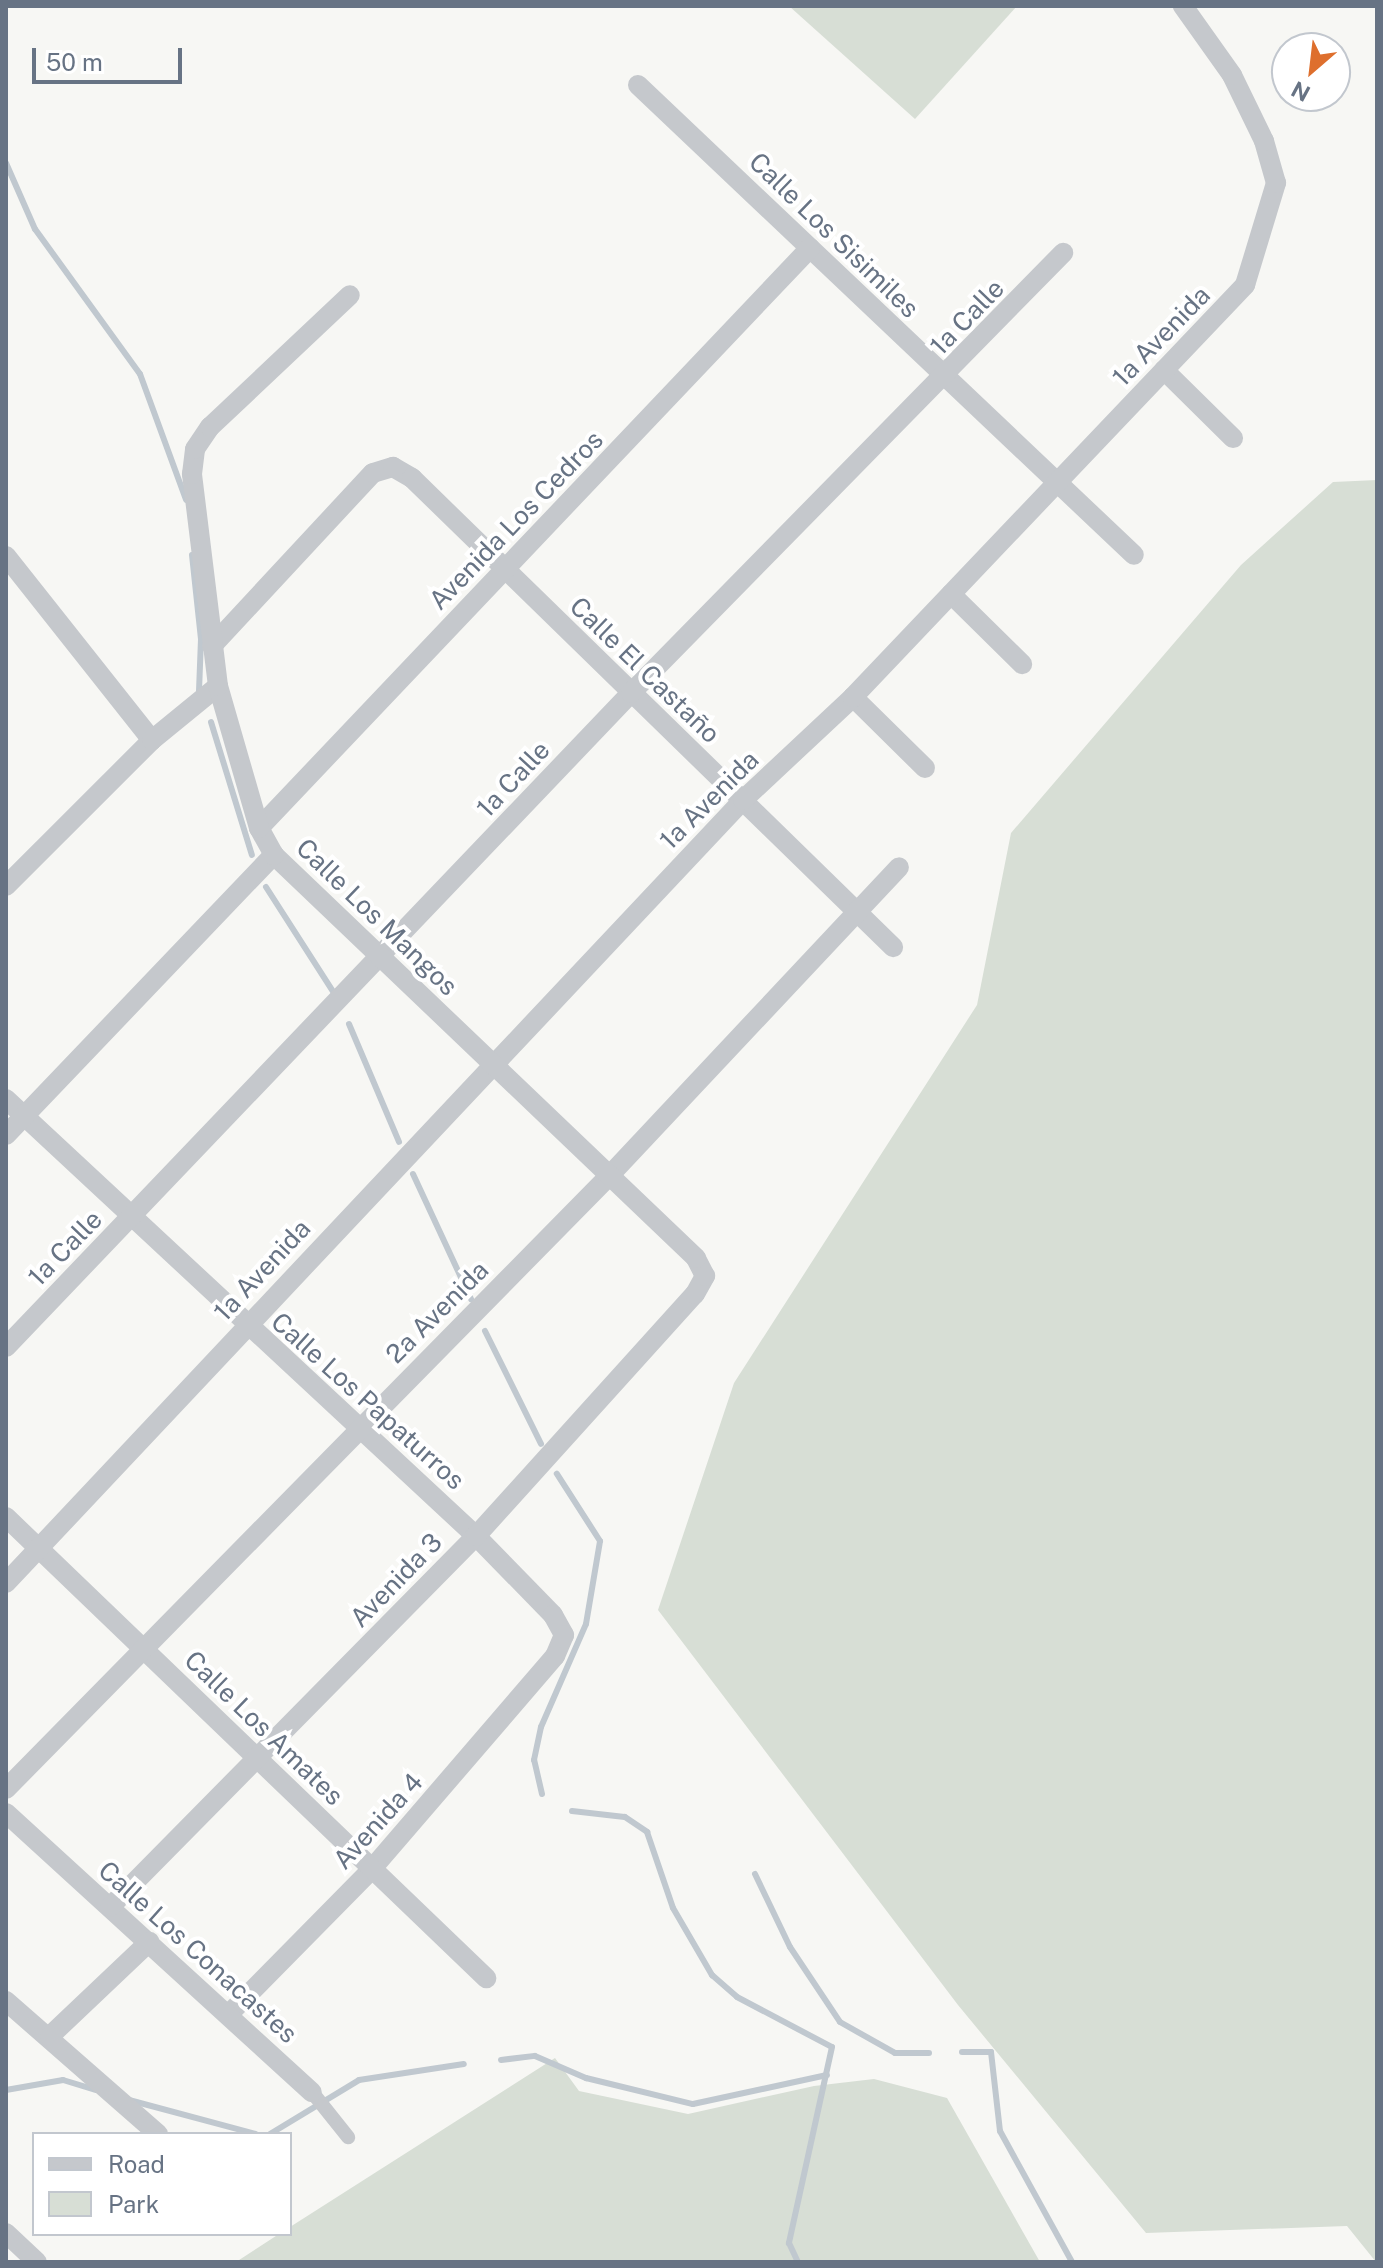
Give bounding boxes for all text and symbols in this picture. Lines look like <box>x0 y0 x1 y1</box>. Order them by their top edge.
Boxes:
scale bar <box>36 32 186 82</box>
north arrow <box>1271 32 1351 112</box>
text: 50 m <box>46 48 103 76</box>
text: N <box>1287 76 1314 107</box>
street label: Calle Los Sisimiles <box>743 146 925 324</box>
street label: 1a Calle <box>924 273 1010 361</box>
street label: 1a Avenida <box>1106 279 1216 393</box>
street label: Avenida Los Cedros <box>423 424 609 616</box>
street label: Calle El Castaño <box>563 590 727 750</box>
street label: 1a Calle <box>470 734 556 824</box>
street label: 1a Avenida <box>653 744 765 856</box>
street label: Calle Los Mangos <box>290 832 464 1002</box>
street label: 1a Calle <box>22 1204 108 1292</box>
street label: 1a Avenida <box>207 1213 317 1327</box>
street label: 2a Avenida <box>379 1254 495 1370</box>
street label: Calle Los Papaturros <box>265 1306 471 1496</box>
street label: Avenida 3 <box>344 1527 448 1633</box>
street label: Calle Los Amates <box>178 1644 350 1812</box>
street label: Avenida 4 <box>327 1767 429 1875</box>
street label: Calle Los Conacastes <box>92 1854 304 2050</box>
legend <box>32 2132 292 2236</box>
text: Road <box>108 2150 165 2178</box>
text: Park <box>108 2190 159 2218</box>

